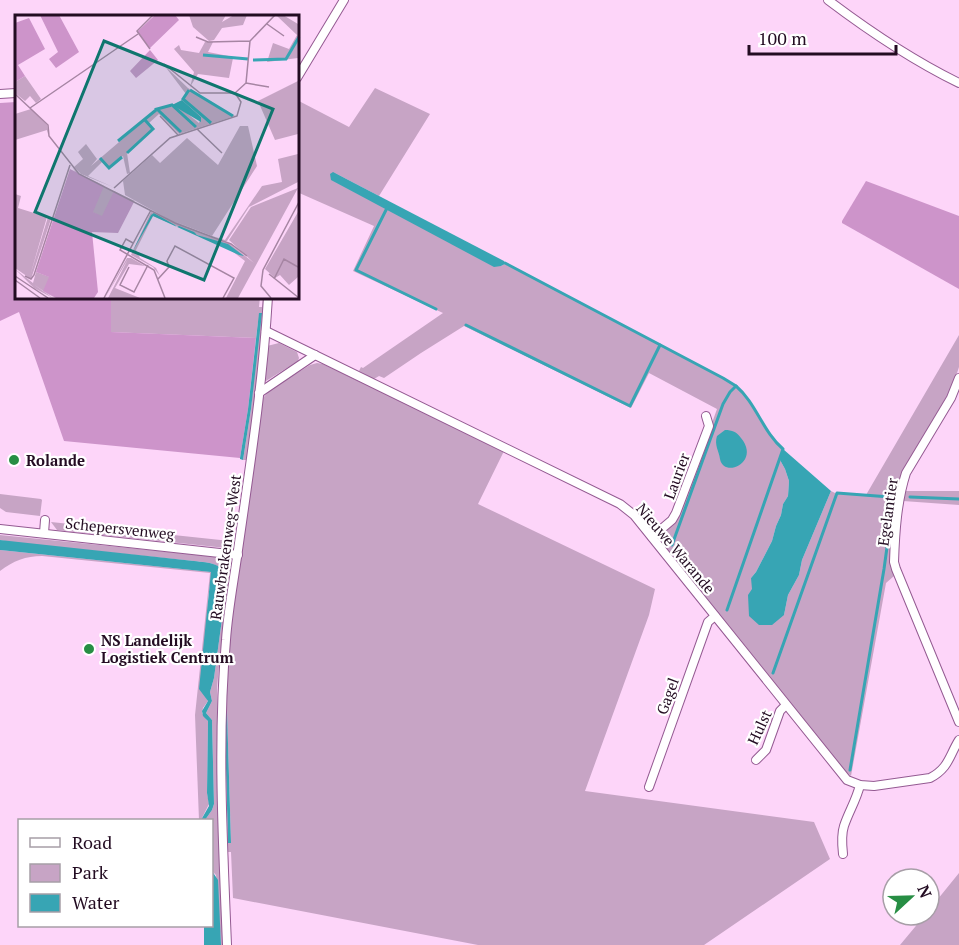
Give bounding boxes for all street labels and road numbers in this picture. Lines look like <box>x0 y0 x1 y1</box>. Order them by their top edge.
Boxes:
street label: Laurier <box>658 450 694 502</box>
street label: Rauwbrakenweg-West <box>205 473 245 621</box>
street label: Egelantier <box>872 476 902 547</box>
street label: Nieuwe Warande <box>632 499 720 597</box>
street label: Schepersvenweg <box>64 512 177 544</box>
street label: Gagel <box>651 675 683 717</box>
street label: Hulst <box>742 706 776 748</box>

